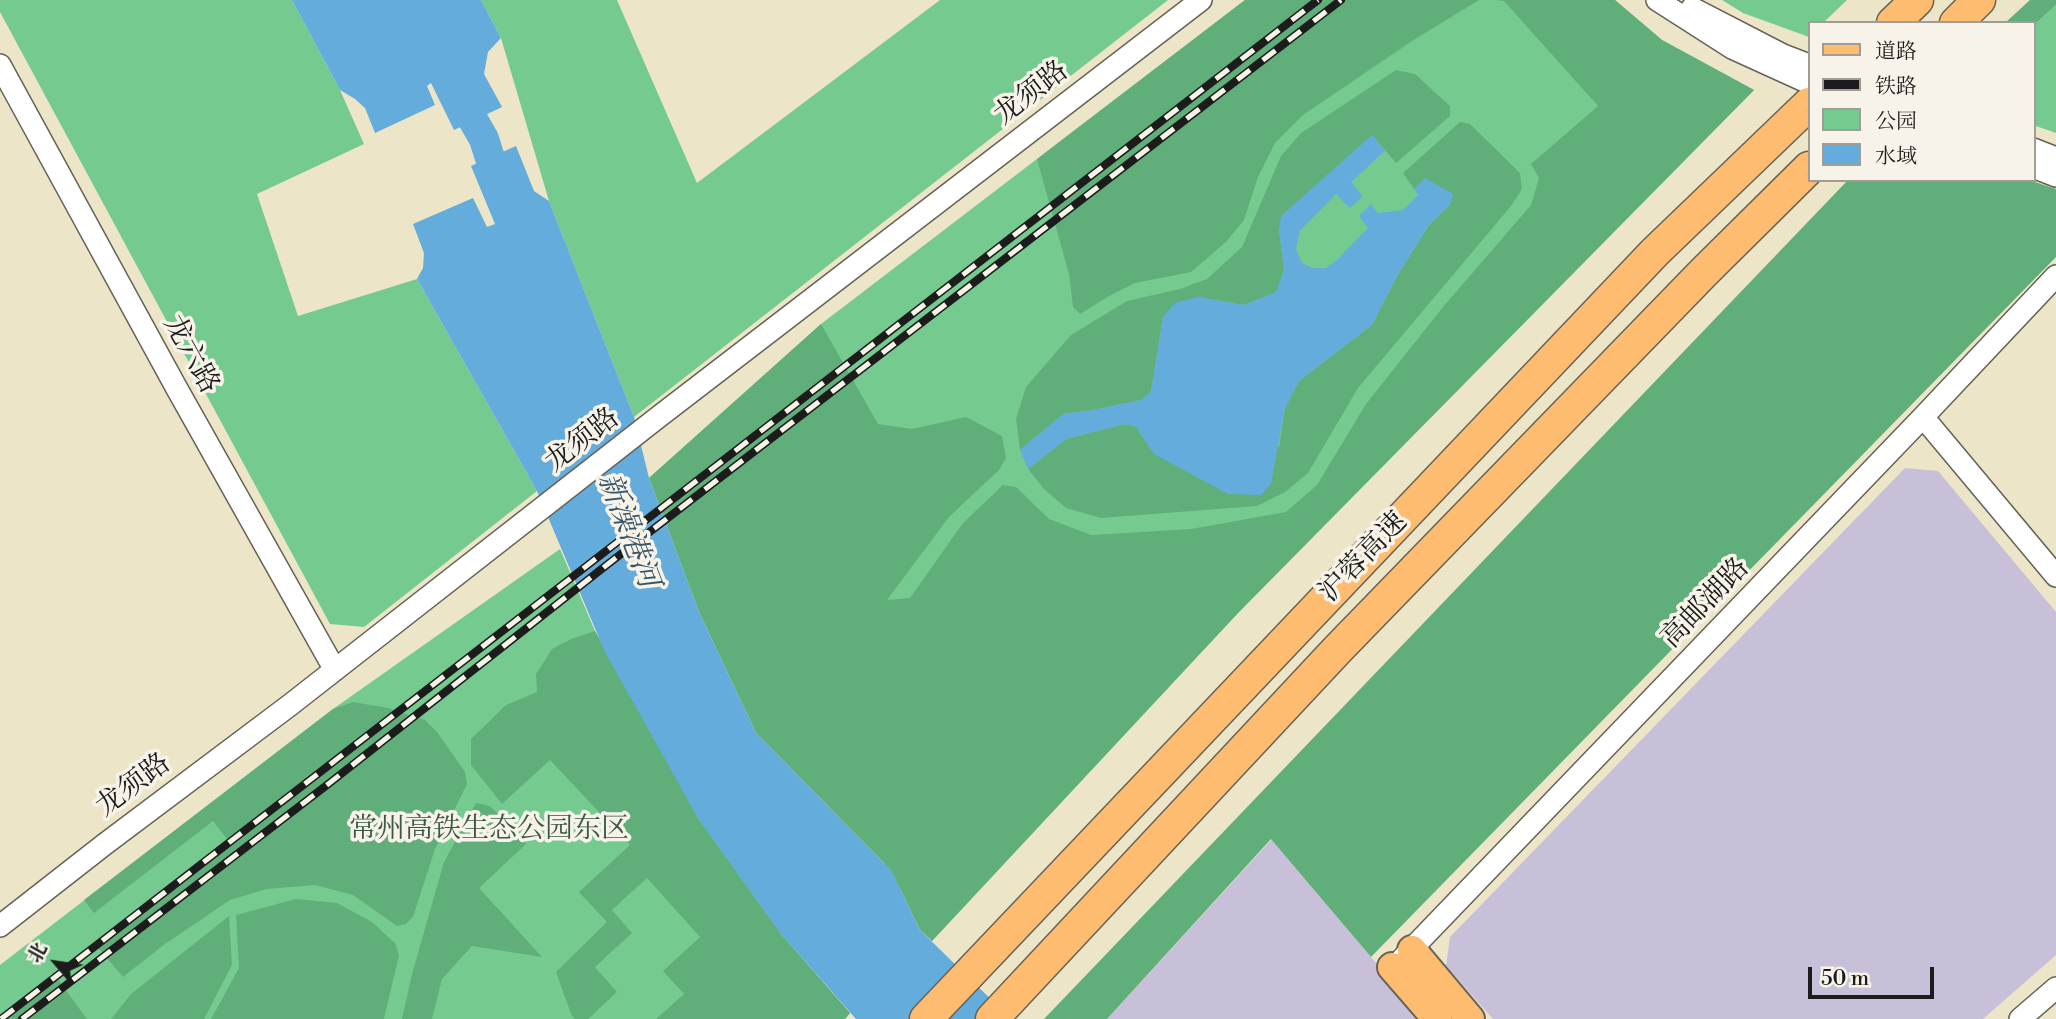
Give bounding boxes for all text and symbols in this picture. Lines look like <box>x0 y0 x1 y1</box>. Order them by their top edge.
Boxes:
legend <box>1808 21 2035 182</box>
text: 道路 <box>1875 39 1917 65</box>
street label: 龙须路 <box>989 55 1075 133</box>
text: 铁路 <box>1875 74 1917 100</box>
text: 公园 <box>1875 109 1917 135</box>
text: 水域 <box>1875 144 1917 170</box>
street label: 龙六路 <box>155 310 225 400</box>
street label: 龙须路 <box>540 402 626 480</box>
water label: 新澡港河 <box>589 469 665 593</box>
street label: 沪蓉高速 <box>1313 506 1415 610</box>
street label: 高邮湖路 <box>1655 552 1757 656</box>
street label: 龙须路 <box>90 747 178 825</box>
park label: 常州高铁生态公园东区 <box>349 813 629 847</box>
north arrow <box>21 928 91 998</box>
text: 北 <box>23 939 53 967</box>
scale bar <box>1811 953 1937 997</box>
text: 50 m <box>1821 966 1869 992</box>

